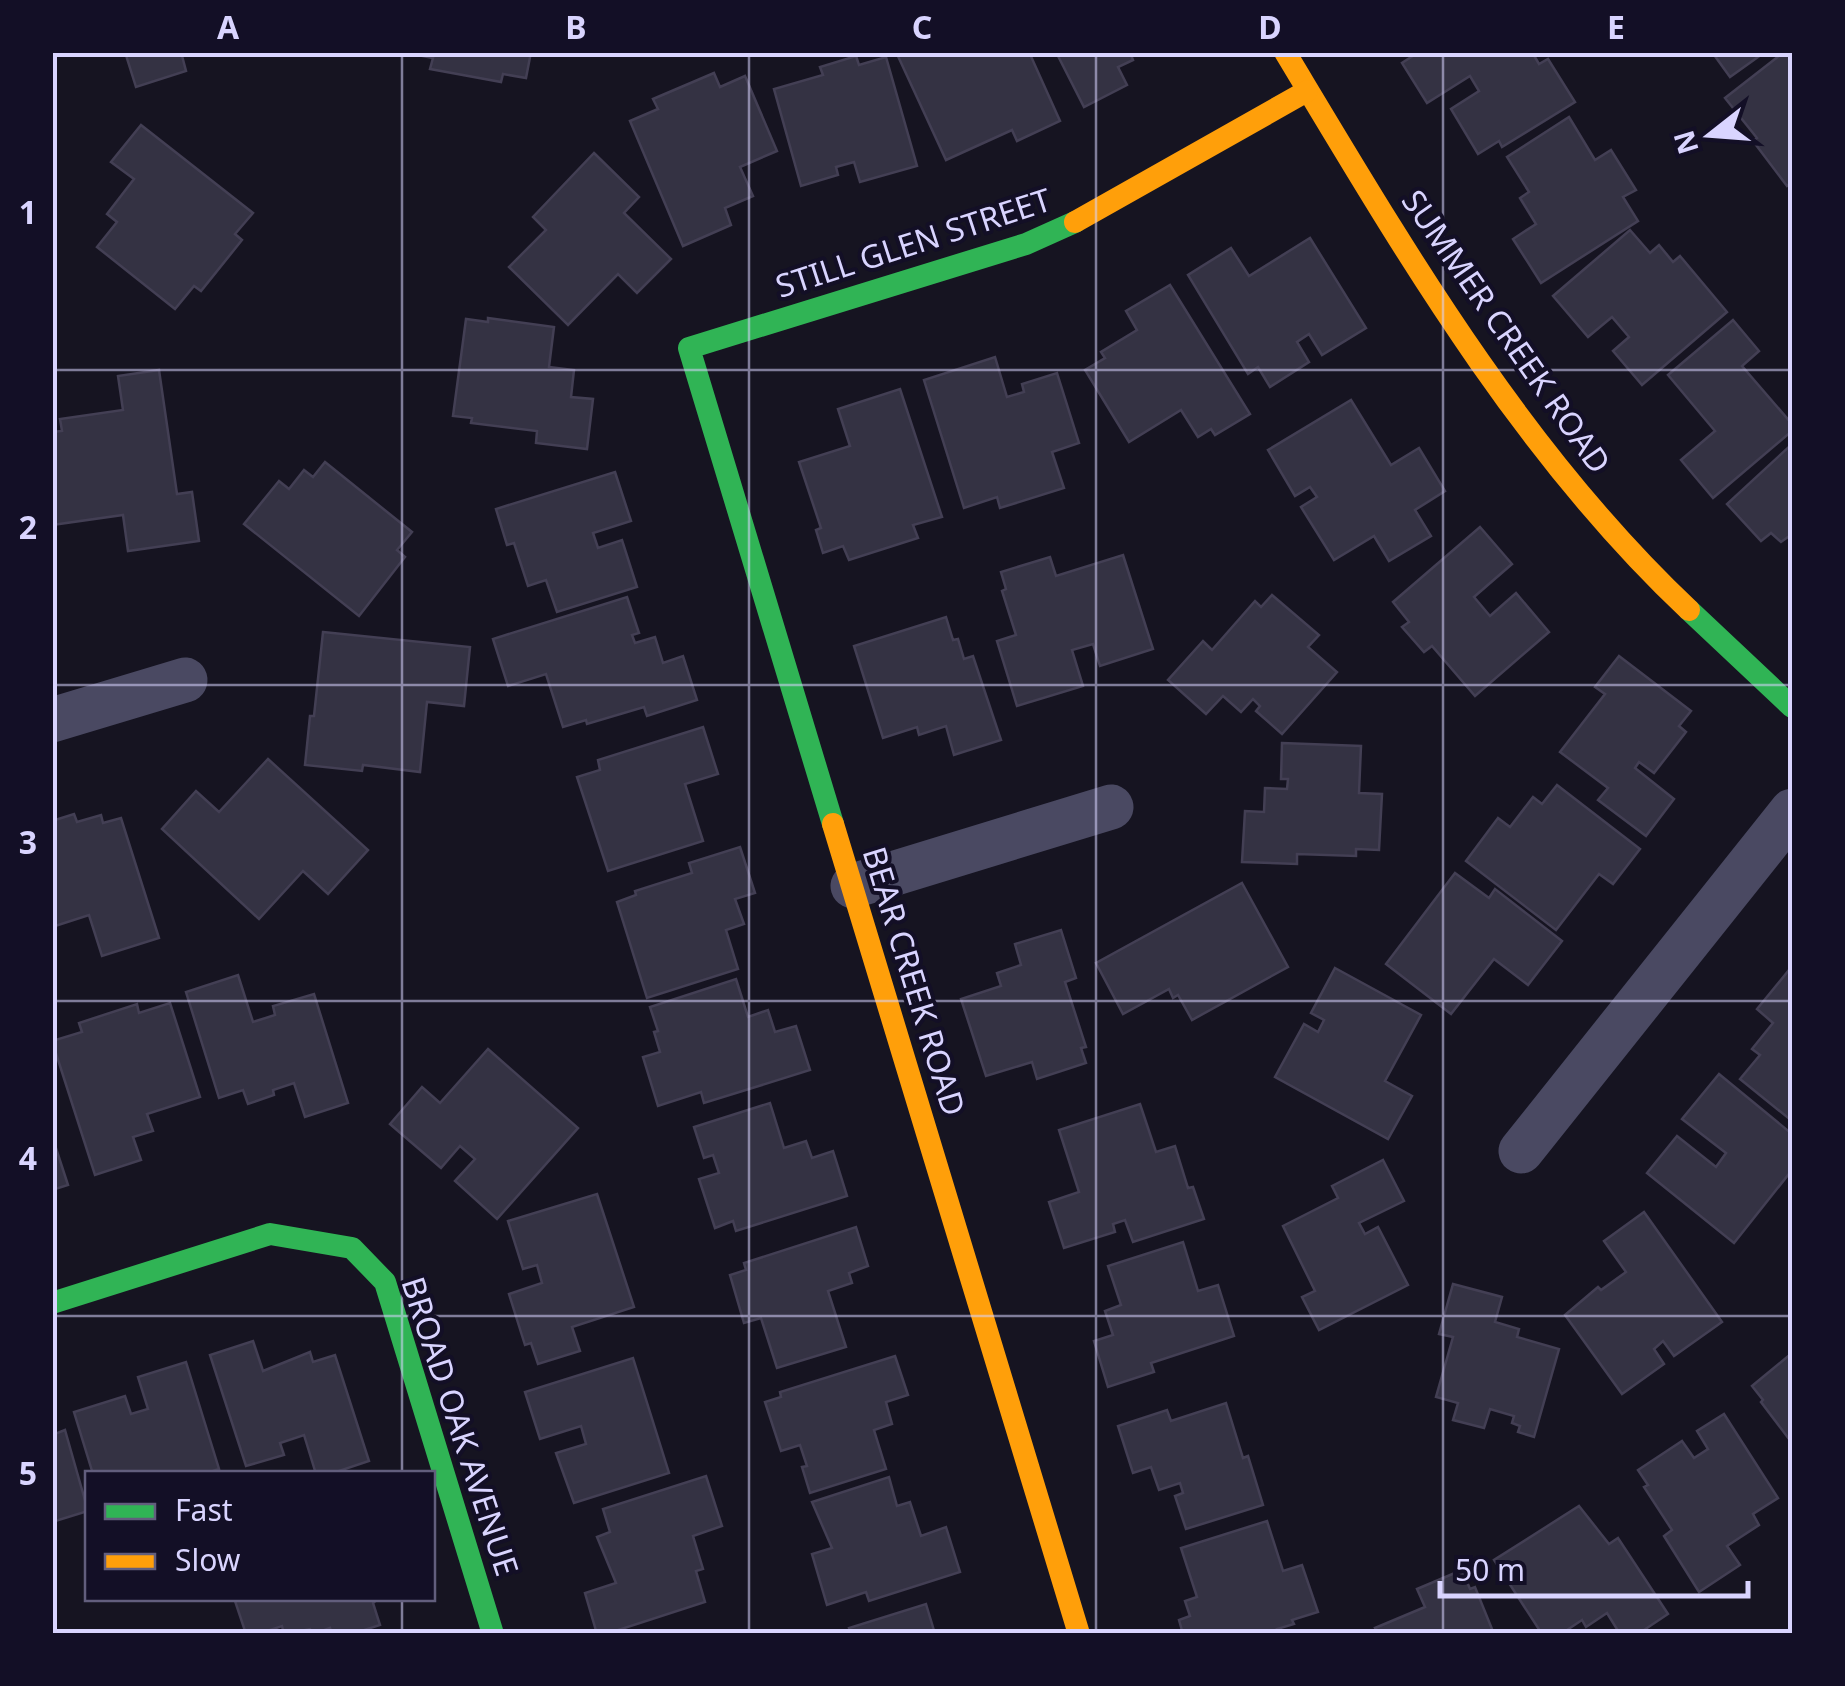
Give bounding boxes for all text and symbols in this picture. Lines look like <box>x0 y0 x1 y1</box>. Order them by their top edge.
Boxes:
text: A <box>217 5 240 48</box>
text: B <box>565 5 587 48</box>
text: C <box>912 5 932 48</box>
text: D <box>1258 5 1282 48</box>
text: E <box>1607 5 1625 48</box>
north arrow <box>1660 85 1760 185</box>
text: N <box>1664 126 1707 159</box>
street label: STILL GLEN STREET <box>770 177 1056 307</box>
street label: SUMMER CREEK ROAD <box>1393 181 1621 481</box>
text: 1 <box>19 190 37 233</box>
text: 2 <box>19 505 37 548</box>
text: 3 <box>19 820 37 863</box>
street label: BEAR CREEK ROAD <box>854 841 976 1121</box>
text: 4 <box>19 1136 37 1179</box>
street label: BROAD OAK AVENUE <box>392 1271 530 1581</box>
text: 5 <box>19 1451 37 1494</box>
legend <box>85 1471 435 1601</box>
text: Fast <box>175 1489 233 1530</box>
scale bar <box>1440 1536 1748 1598</box>
text: Slow <box>175 1539 241 1580</box>
text: 50 m <box>1455 1549 1525 1590</box>

